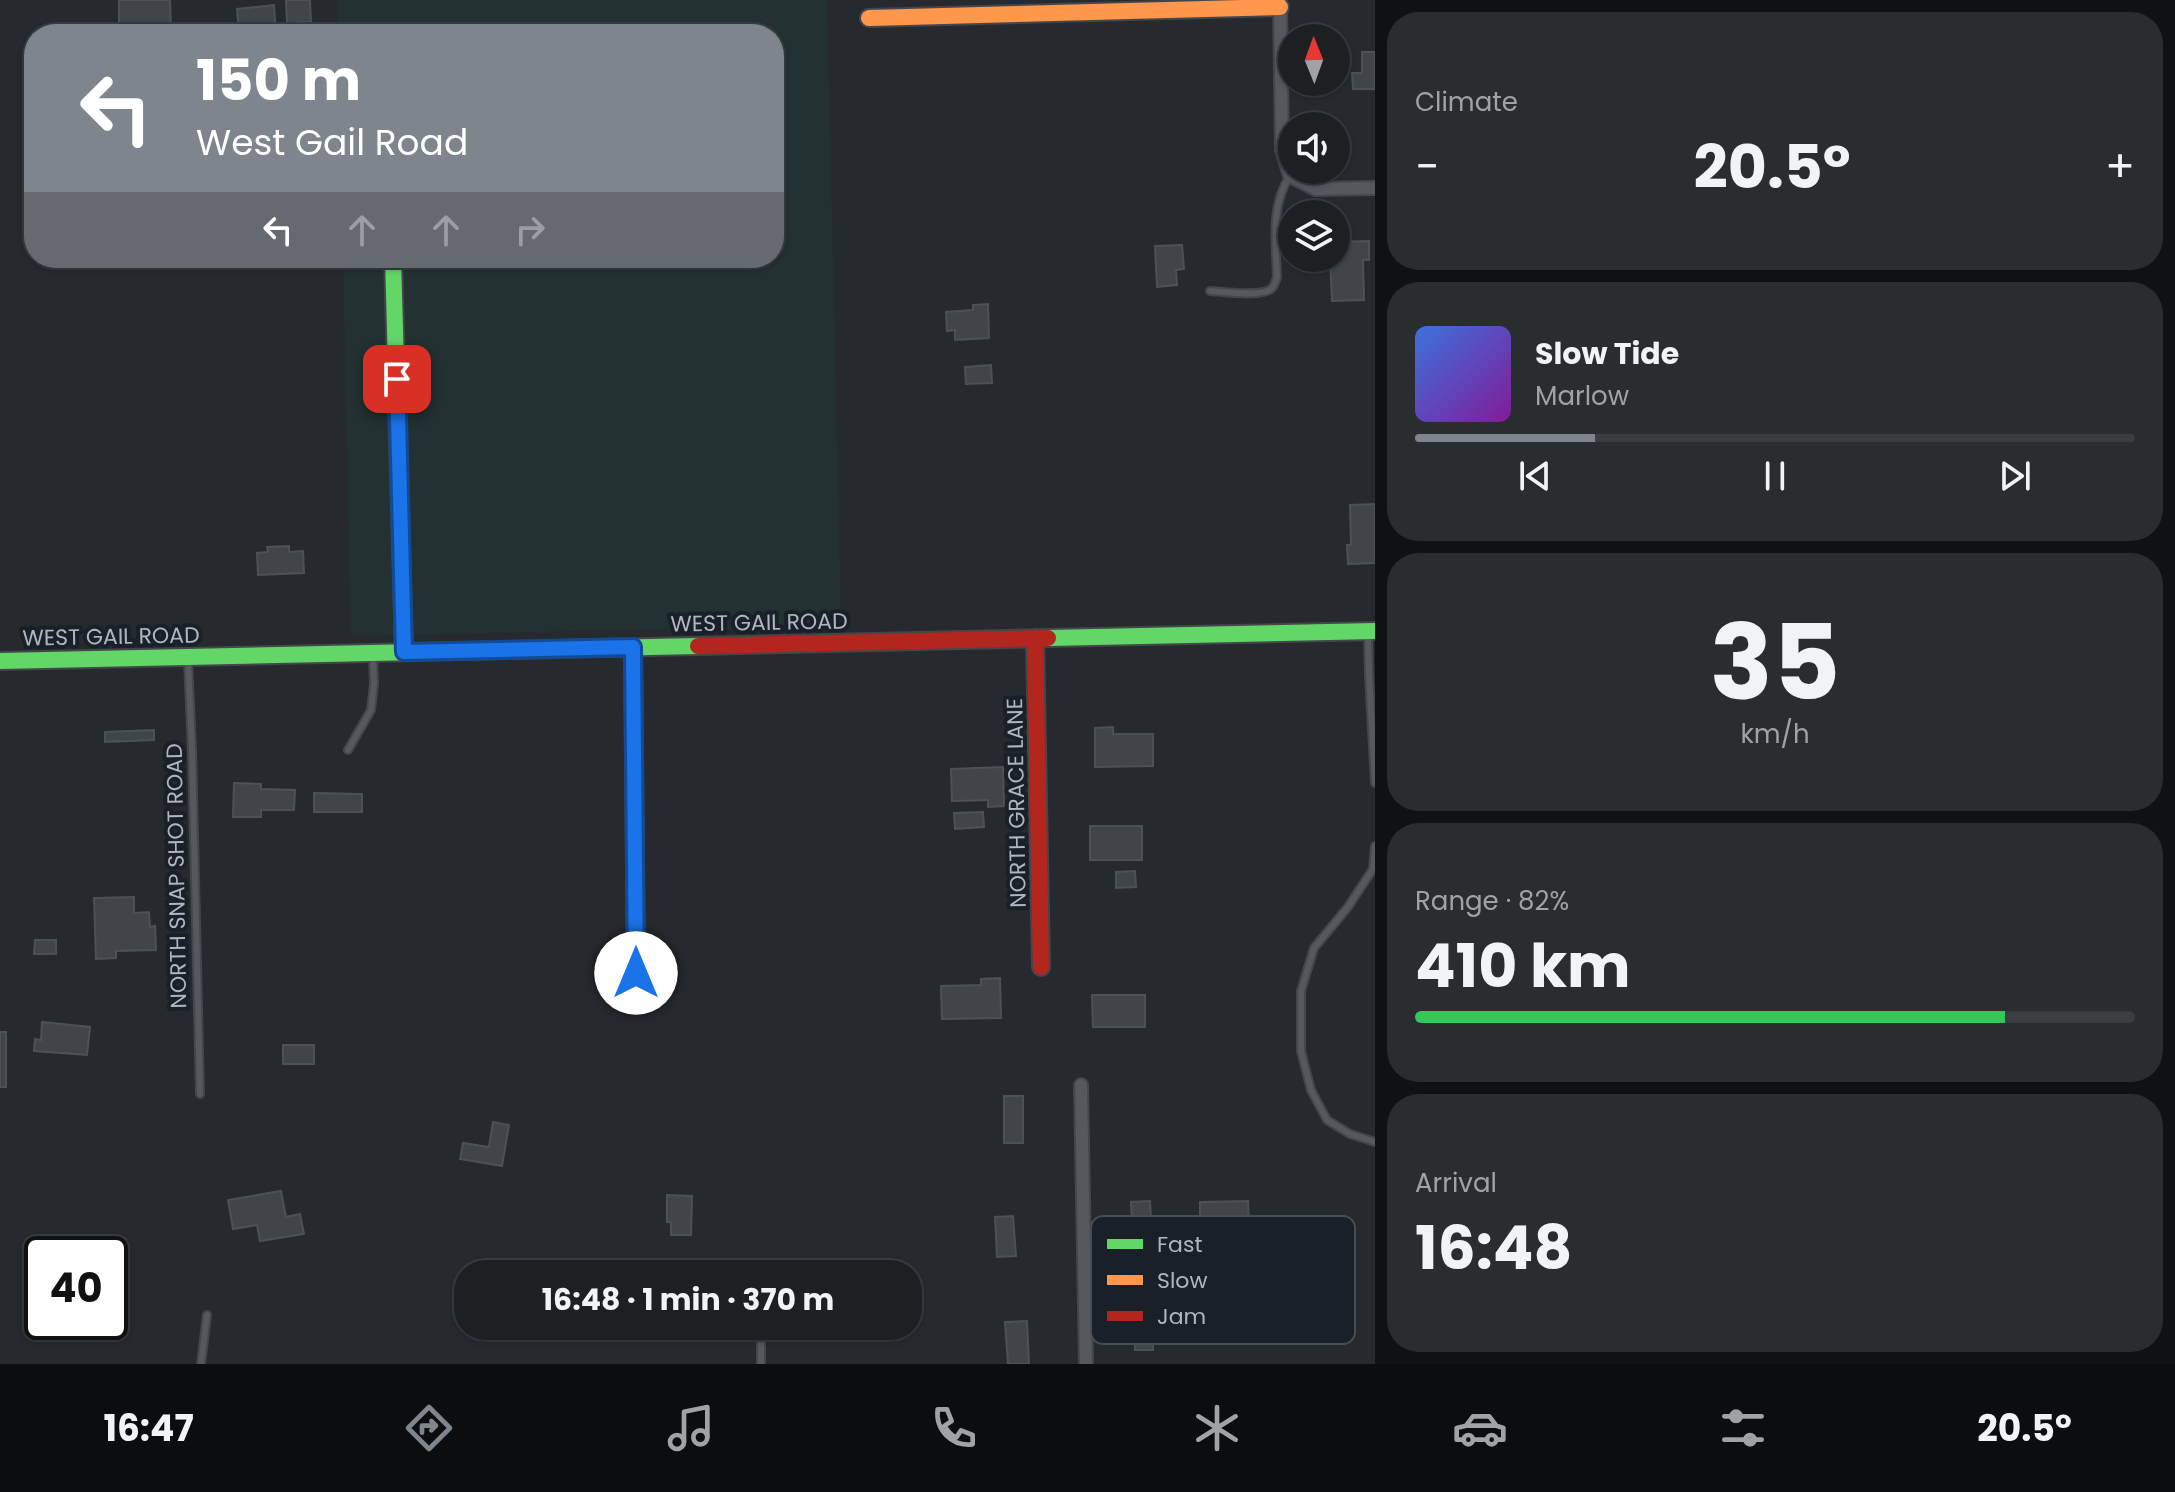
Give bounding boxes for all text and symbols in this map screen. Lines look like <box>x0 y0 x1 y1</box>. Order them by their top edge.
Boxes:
north arrow <box>1278 24 1350 96</box>
map controls <box>1278 24 1350 272</box>
text: 150 m <box>196 41 361 120</box>
icon: left <box>64 56 168 160</box>
text: Climate <box>1415 84 1518 120</box>
button: sound <box>1278 112 1350 184</box>
text: West Gail Road <box>196 117 468 168</box>
text: 20.5° <box>1694 125 1851 209</box>
text: − <box>1415 136 1439 197</box>
text: + <box>2105 136 2135 197</box>
button: layers <box>1278 200 1350 272</box>
icon: left <box>256 208 300 252</box>
icon: ahead <box>340 208 384 252</box>
icon: ahead <box>424 208 468 252</box>
icon: right <box>508 208 552 252</box>
text: Slow Tide <box>1535 332 1679 375</box>
pin <box>363 345 431 413</box>
icon: arrive <box>375 357 419 401</box>
text: Marlow <box>1535 378 1629 414</box>
icon: previous <box>1513 454 1557 498</box>
icon: pause <box>1753 454 1797 498</box>
icon: next <box>1993 454 2037 498</box>
text: 35 <box>1710 590 1840 735</box>
street label: WEST GAIL ROAD <box>670 605 848 640</box>
street label: WEST GAIL ROAD <box>22 619 200 654</box>
street label: NORTH GRACE LANE <box>999 698 1034 908</box>
text: km/h <box>1740 716 1810 752</box>
street label: NORTH SNAP SHOT ROAD <box>159 743 194 1009</box>
text: Range · 82% <box>1415 883 1569 919</box>
text: 410 km <box>1415 924 1631 1008</box>
position arrow <box>594 931 678 1015</box>
text: Arrival <box>1415 1165 1497 1201</box>
text: 16:48 <box>1415 1206 1572 1290</box>
legend <box>1091 1216 1355 1344</box>
text: Fast <box>1157 1229 1202 1260</box>
speed limit sign: 40 <box>24 1236 128 1340</box>
text: Slow <box>1157 1265 1207 1296</box>
text: 16:48 · 1 min · 370 m <box>542 1278 834 1321</box>
text: Jam <box>1157 1301 1206 1332</box>
icon: directions <box>401 1400 457 1456</box>
icon: music <box>663 1400 719 1456</box>
icon: phone <box>926 1400 982 1456</box>
icon: climate <box>1189 1400 1245 1456</box>
icon: car <box>1452 1400 1508 1456</box>
icon: filters <box>1715 1400 1771 1456</box>
text: 16:47 <box>103 1403 194 1454</box>
text: 20.5° <box>1977 1403 2072 1454</box>

